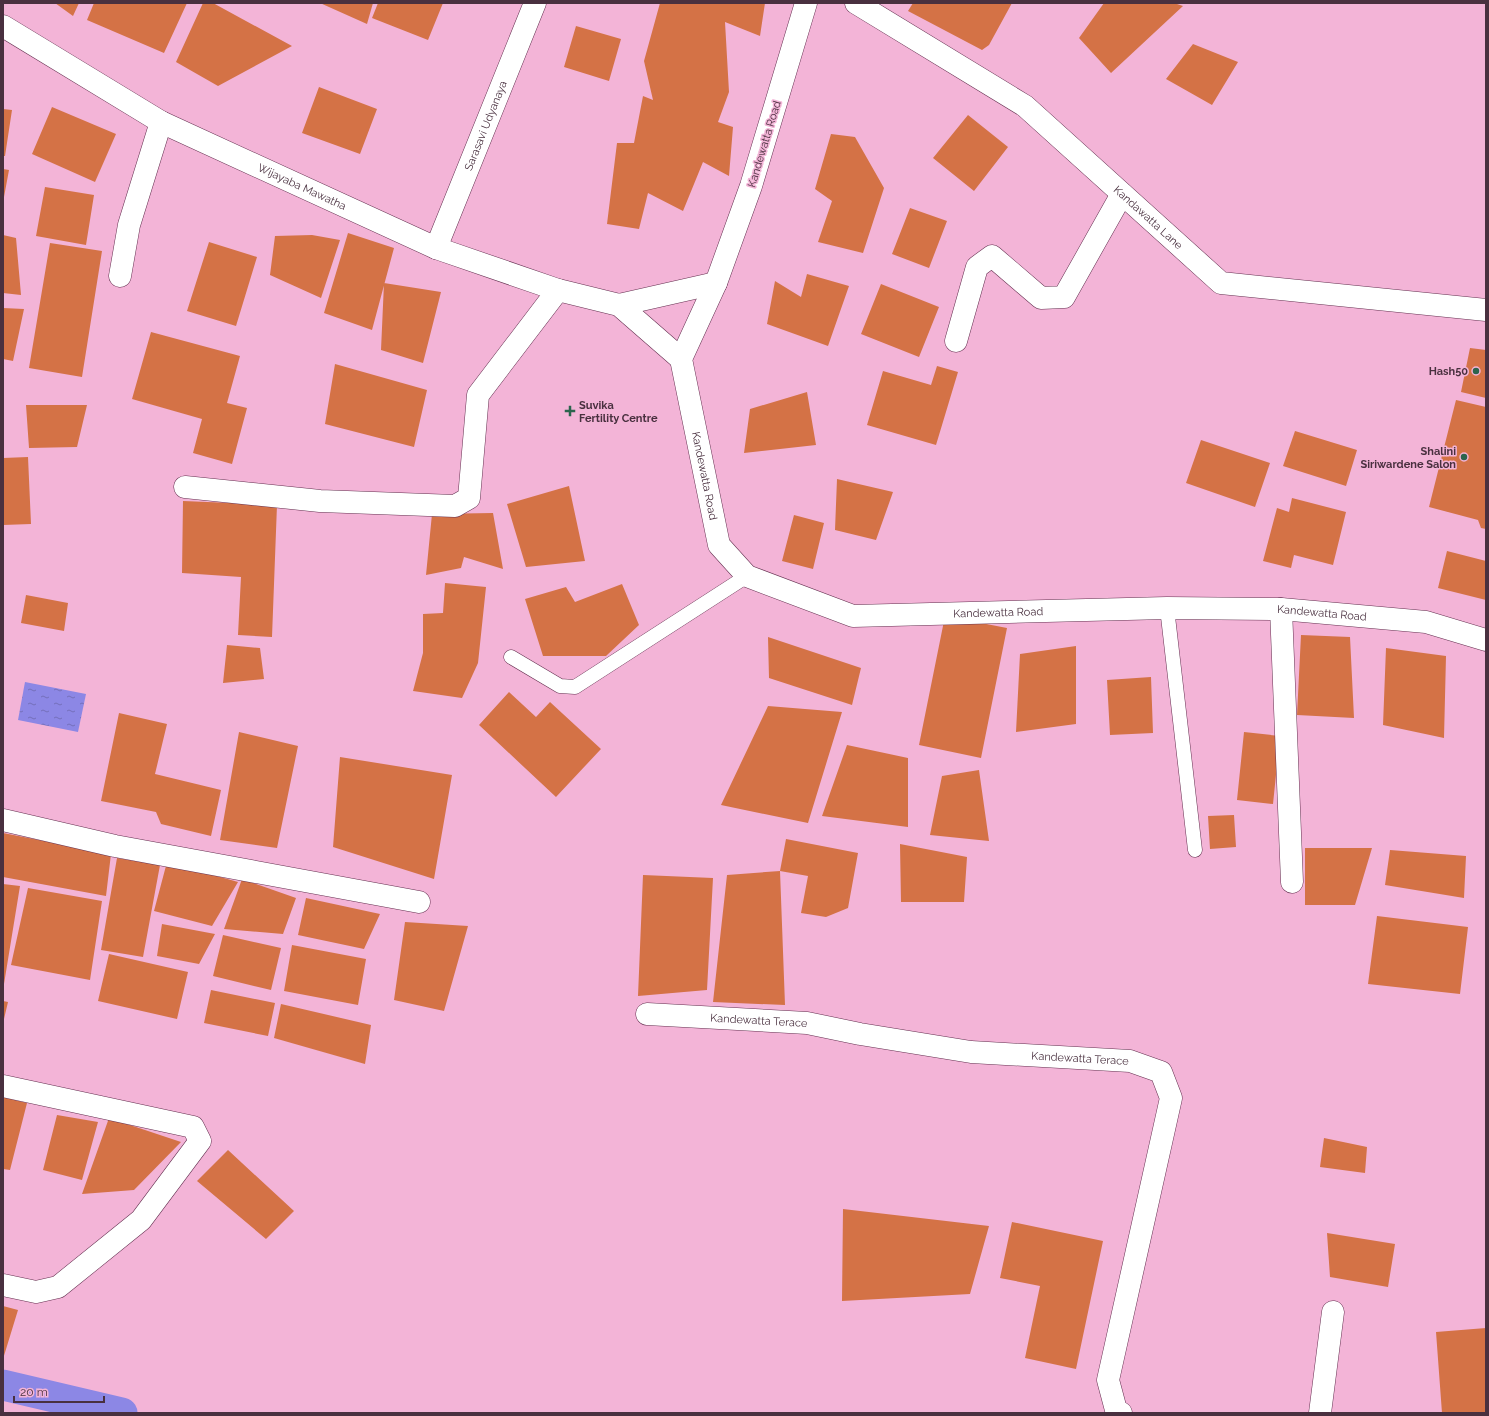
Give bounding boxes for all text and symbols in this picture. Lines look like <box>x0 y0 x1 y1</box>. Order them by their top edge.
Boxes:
street label: Sarasavi Udyanaya <box>462 79 510 173</box>
street label: Kandewatta Road <box>745 99 784 189</box>
street label: Wijayaba Mawatha <box>255 161 348 213</box>
street label: Kandawatta Lane <box>1111 183 1185 253</box>
place label: Hash50 <box>1429 365 1468 378</box>
marker: Hash50 <box>1471 366 1481 376</box>
place label: Suvika Fertility Centre <box>579 399 658 425</box>
marker: Suvika Fertility Centre <box>564 405 576 417</box>
street label: Kandewatta Road <box>689 430 720 521</box>
place label: Shalini Siriwardene Salon <box>1360 445 1456 471</box>
marker: Shalini Siriwardene Salon <box>1459 452 1469 462</box>
street label: Kandewatta Road <box>1277 603 1367 624</box>
street label: Kandewatta Road <box>953 605 1043 620</box>
street label: Kandewatta Terace <box>710 1012 808 1030</box>
street label: Kandewatta Terace <box>1031 1049 1130 1068</box>
scale bar <box>14 1378 104 1404</box>
text: 20 m <box>20 1385 48 1399</box>

